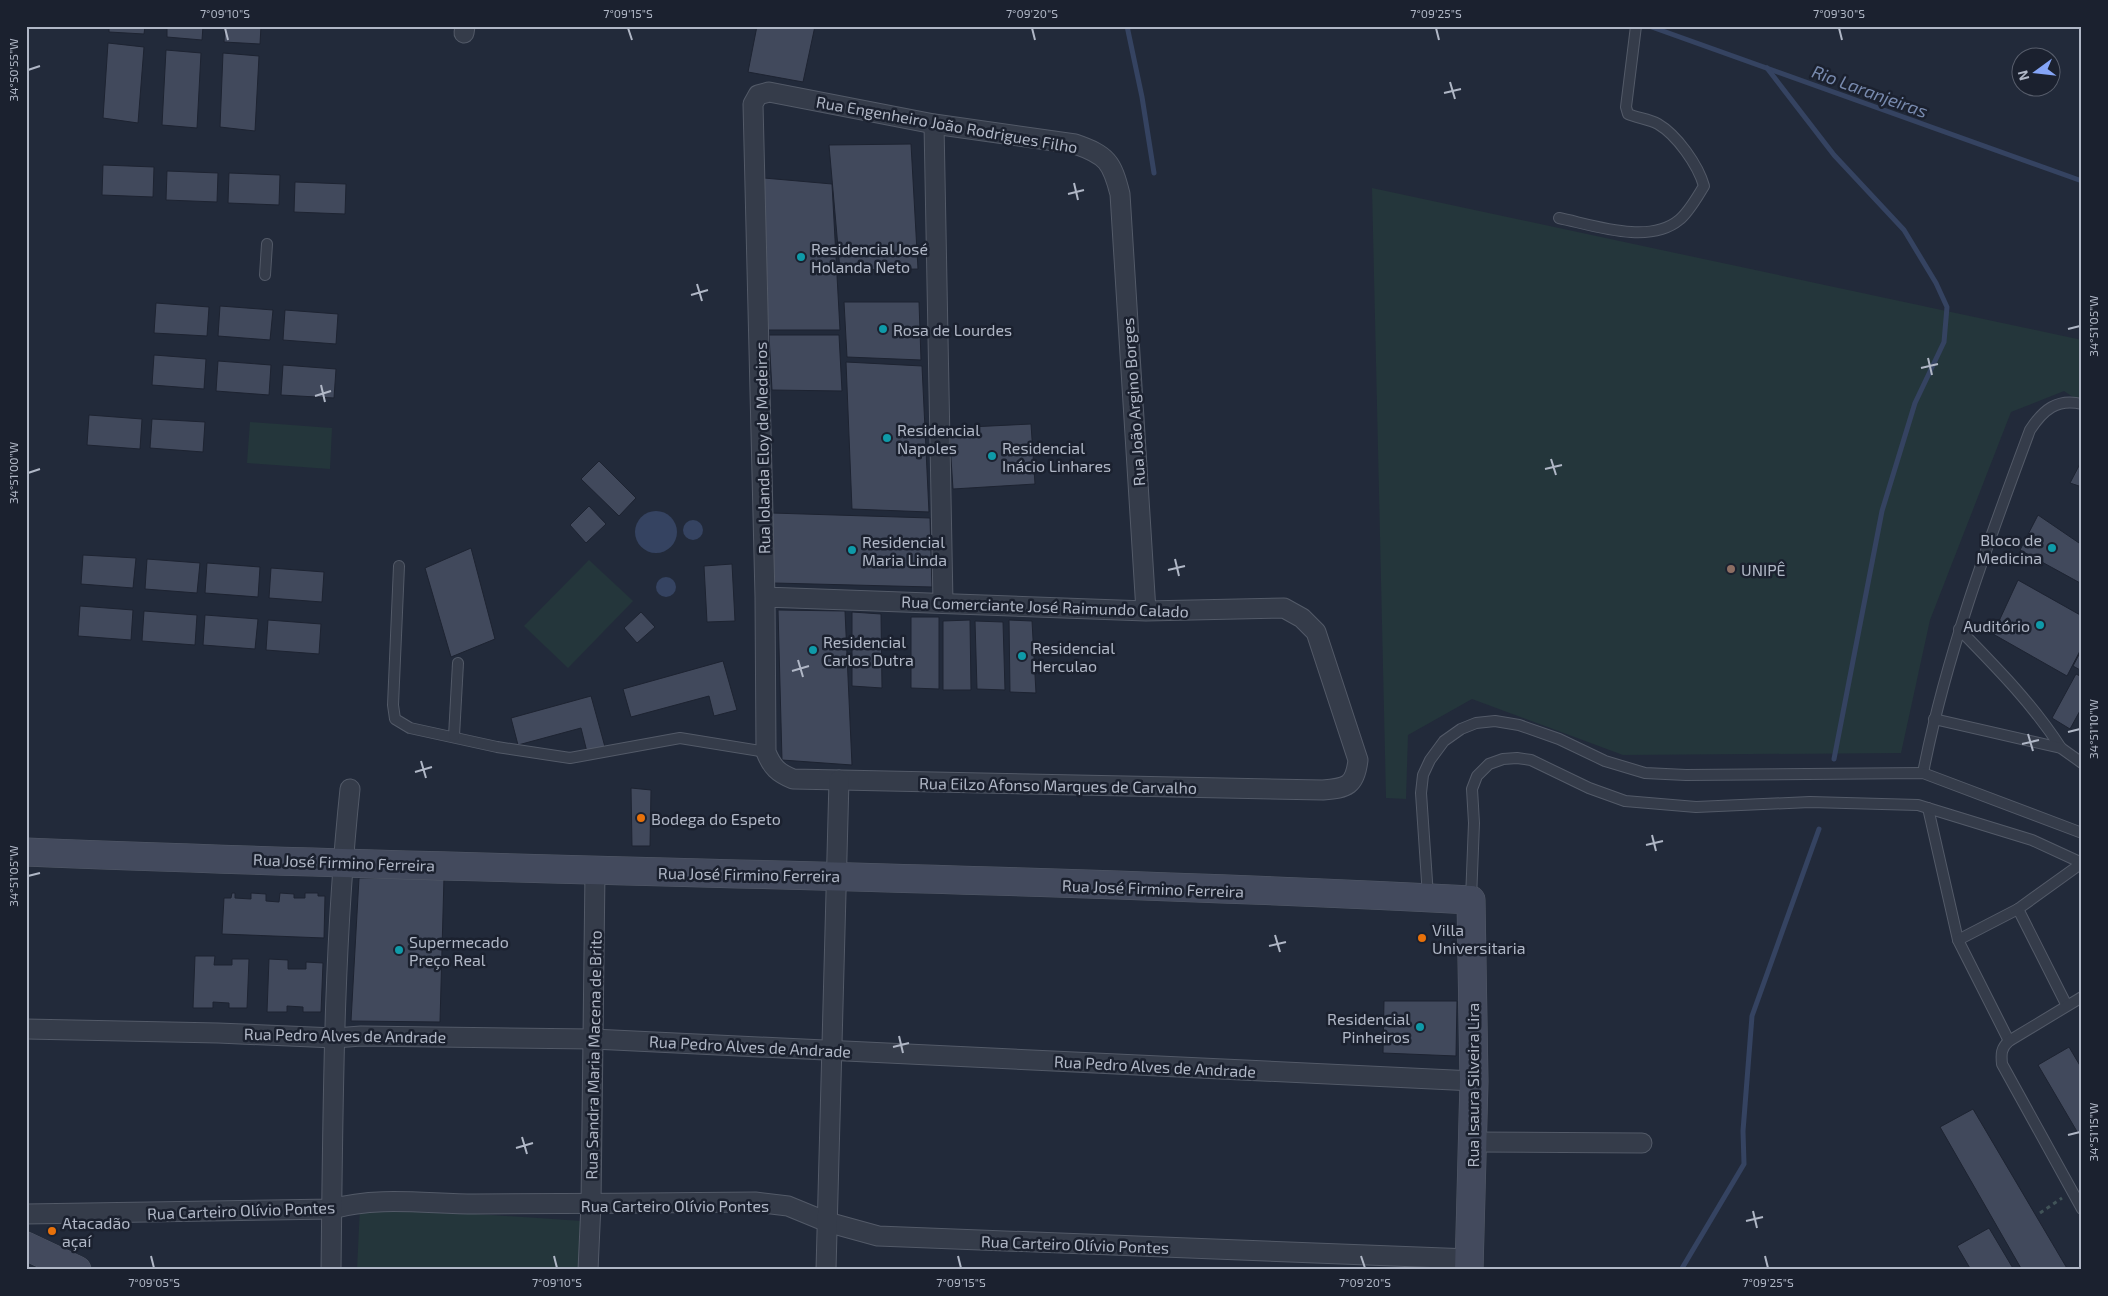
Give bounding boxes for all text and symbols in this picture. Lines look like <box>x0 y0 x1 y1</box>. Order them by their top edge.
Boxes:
text: 7°09'10"S <box>200 6 250 20</box>
text: 7°09'15"S <box>603 6 653 20</box>
text: 7°09'20"S <box>1006 6 1058 20</box>
text: 7°09'25"S <box>1410 6 1462 20</box>
text: 7°09'30"S <box>1813 6 1865 20</box>
text: 34°50'55"W <box>6 38 20 102</box>
north arrow <box>2010 48 2060 98</box>
water label: Rio Laranjeiras <box>1809 60 1931 122</box>
text: N <box>2013 68 2032 83</box>
street label: Rua Engenheiro João Rodrigues Filho <box>815 92 1079 156</box>
place label: Residencial José Holanda Neto <box>811 239 928 276</box>
marker: Residencial José Holanda Neto <box>795 251 807 263</box>
text: 34°51'05"W <box>2086 295 2100 357</box>
street label: Rua João Argino Borges <box>1118 317 1148 487</box>
place label: Rosa de Lourdes <box>893 320 1012 339</box>
marker: Rosa de Lourdes <box>877 323 889 335</box>
street label: Rua Iolanda Eloy de Medeiros <box>751 342 773 554</box>
place label: Residencial Napoles <box>897 420 980 457</box>
marker: Residencial Napoles <box>881 432 893 444</box>
place label: Residencial Inácio Linhares <box>1002 438 1111 475</box>
text: 34°51'00"W <box>6 442 20 504</box>
marker: Residencial Inácio Linhares <box>986 450 998 462</box>
place label: Bloco de Medicina <box>1976 530 2042 567</box>
place label: Residencial Maria Linda <box>862 532 947 569</box>
marker: Bloco de Medicina <box>2046 542 2058 554</box>
marker: Residencial Maria Linda <box>846 544 858 556</box>
place label: UNIPÊ <box>1741 560 1786 579</box>
marker: UNIPÊ <box>1725 563 1737 575</box>
street label: Rua Comerciante José Raimundo Calado <box>901 591 1189 621</box>
place label: Auditório <box>1963 616 2030 635</box>
marker: Auditório <box>2034 619 2046 631</box>
place label: Residencial Carlos Dutra <box>823 632 914 669</box>
place label: Residencial Herculao <box>1032 638 1115 675</box>
marker: Residencial Carlos Dutra <box>807 644 819 656</box>
marker: Residencial Herculao <box>1016 650 1028 662</box>
text: 34°51'10"W <box>2086 699 2100 759</box>
street label: Rua Eilzo Afonso Marques de Carvalho <box>919 773 1197 797</box>
place label: Bodega do Espeto <box>651 809 781 828</box>
marker: Bodega do Espeto <box>635 812 647 824</box>
text: 34°51'05"W <box>6 845 20 907</box>
street label: Rua José Firmino Ferreira <box>253 849 435 875</box>
street label: Rua José Firmino Ferreira <box>658 863 840 885</box>
street label: Rua José Firmino Ferreira <box>1062 875 1244 901</box>
place label: Villa Universitaria <box>1432 920 1525 957</box>
street label: Rua Sandra Maria Macena de Brito <box>581 930 605 1180</box>
place label: Supermecado Preço Real <box>409 932 509 970</box>
marker: Villa Universitaria <box>1416 932 1428 944</box>
marker: Supermecado Preço Real <box>393 944 405 956</box>
street label: Rua Isaura Silveira Lira <box>1463 1003 1482 1167</box>
place label: Residencial Pinheiros <box>1327 1009 1410 1046</box>
marker: Residencial Pinheiros <box>1414 1021 1426 1033</box>
street label: Rua Pedro Alves de Andrade <box>244 1024 446 1046</box>
street label: Rua Pedro Alves de Andrade <box>648 1031 852 1061</box>
street label: Rua Pedro Alves de Andrade <box>1053 1051 1257 1081</box>
text: 34°51'15"W <box>2086 1103 2100 1161</box>
street label: Rua Carteiro Olívio Pontes <box>581 1196 769 1215</box>
street label: Rua Carteiro Olívio Pontes <box>147 1197 335 1223</box>
place label: Atacadão açaí <box>62 1213 130 1251</box>
marker: Atacadão açaí <box>46 1225 58 1237</box>
street label: Rua Carteiro Olívio Pontes <box>981 1231 1169 1257</box>
text: 7°09'05"S <box>128 1275 180 1289</box>
text: 7°09'10"S <box>532 1275 582 1289</box>
text: 7°09'15"S <box>936 1275 986 1289</box>
text: 7°09'20"S <box>1339 1275 1391 1289</box>
text: 7°09'25"S <box>1742 1275 1794 1289</box>

